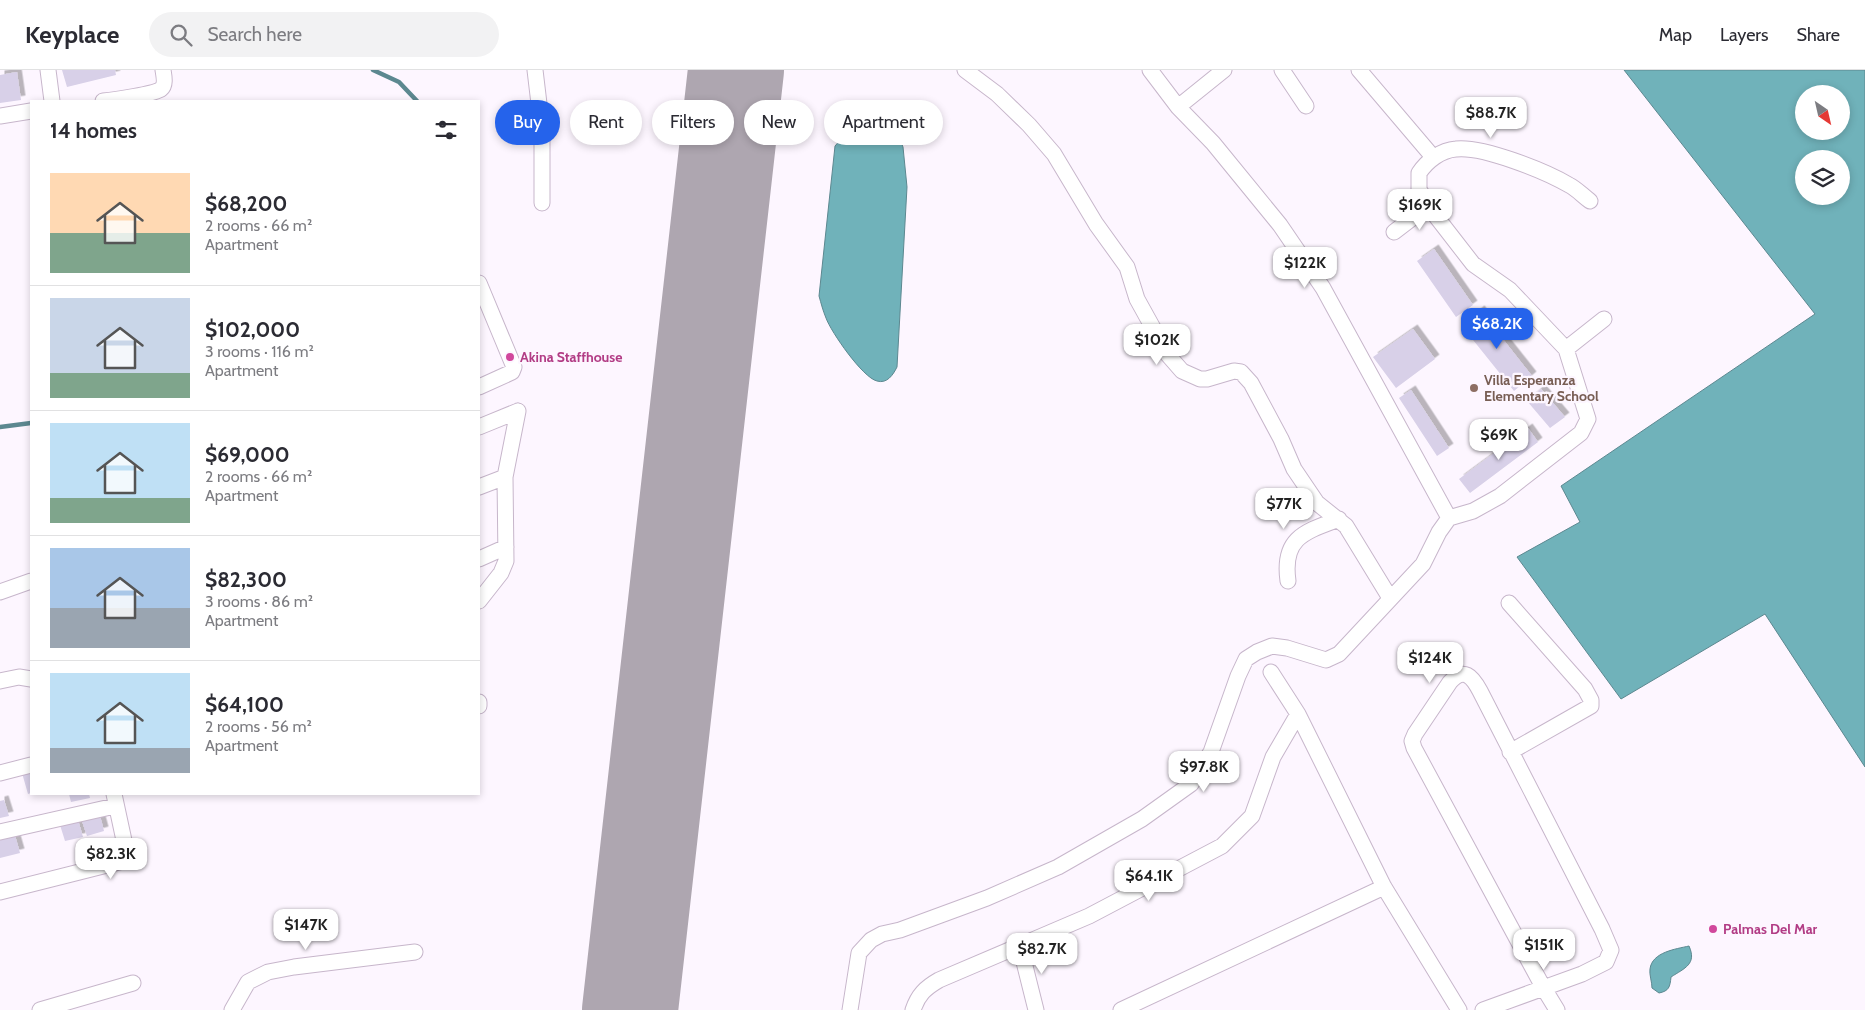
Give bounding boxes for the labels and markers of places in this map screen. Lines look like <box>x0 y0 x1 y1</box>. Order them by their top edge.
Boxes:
pin: $88.7K <box>1450 97 1532 139</box>
pin: $169K <box>1385 189 1455 231</box>
pin: $122K <box>1270 246 1340 289</box>
pin: $68.2K <box>1456 308 1538 350</box>
pin: $102K <box>1122 324 1192 366</box>
place label: Akina Staffhouse <box>520 348 622 366</box>
marker: Akina Staffhouse <box>504 351 516 363</box>
place label: Villa Esperanza Elementary School <box>1484 371 1599 405</box>
marker: Villa Esperanza Elementary School <box>1468 382 1480 394</box>
pin: $69K <box>1469 418 1529 461</box>
pin: $77K <box>1254 488 1314 530</box>
pin: $124K <box>1395 642 1465 684</box>
pin: $97.8K <box>1163 750 1245 793</box>
pin: $82.3K <box>70 838 152 880</box>
pin: $64.1K <box>1108 860 1190 902</box>
pin: $147K <box>271 908 341 951</box>
place label: Palmas Del Mar <box>1723 920 1818 938</box>
marker: Palmas Del Mar <box>1707 923 1719 935</box>
pin: $151K <box>1509 928 1579 971</box>
pin: $82.7K <box>1001 932 1083 975</box>

